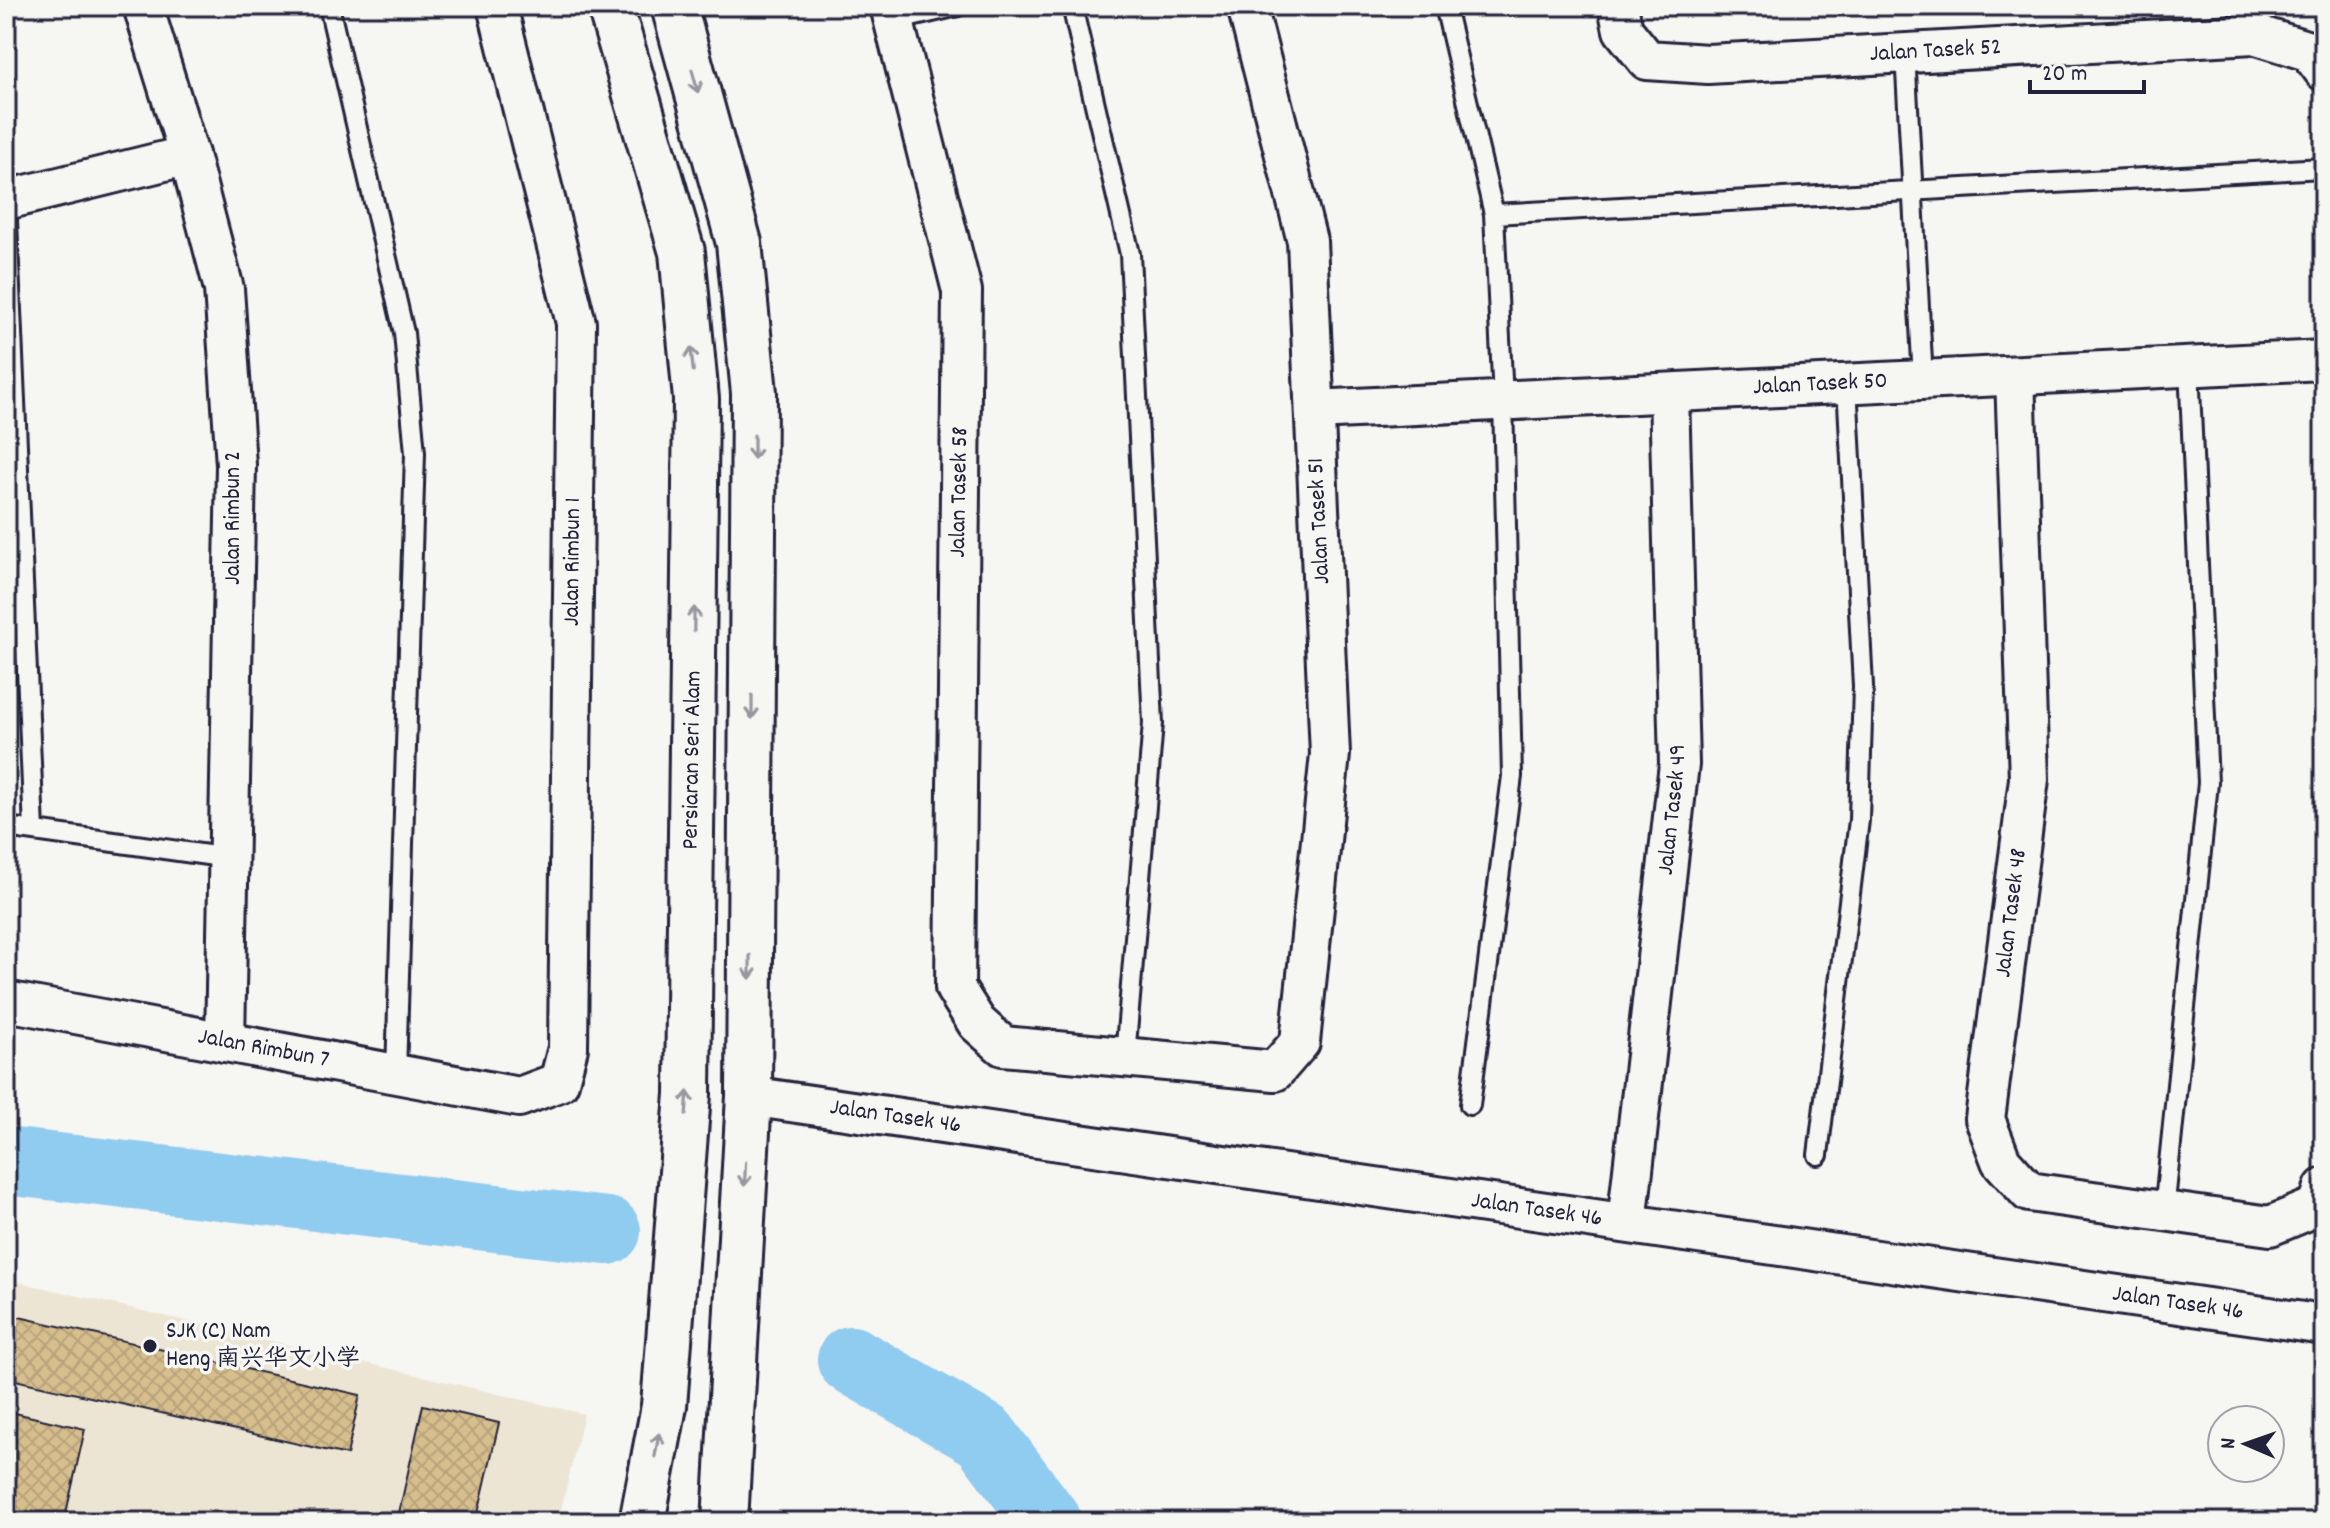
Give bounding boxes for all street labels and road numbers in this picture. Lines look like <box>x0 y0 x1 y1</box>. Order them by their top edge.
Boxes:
street label: Jalan Tasek 52 <box>1869 31 2002 72</box>
street label: Jalan Tasek 50 <box>1752 365 1888 405</box>
street label: Jalan Tasek 58 <box>942 426 978 558</box>
street label: Jalan Rimbun 2 <box>217 451 251 585</box>
street label: Jalan Tasek 51 <box>1300 457 1340 585</box>
street label: Jalan Rimbun 1 <box>556 497 591 626</box>
street label: Persiaran Seri Alam <box>674 670 712 850</box>
street label: Jalan Tasek 49 <box>1650 744 1696 877</box>
street label: Jalan Tasek 48 <box>1987 846 2037 980</box>
street label: Jalan Rimbun 7 <box>195 1020 332 1078</box>
street label: Jalan Tasek 46 <box>828 1091 963 1144</box>
street label: Jalan Tasek 46 <box>1469 1184 1605 1237</box>
street label: Jalan Tasek 46 <box>2110 1277 2246 1330</box>

